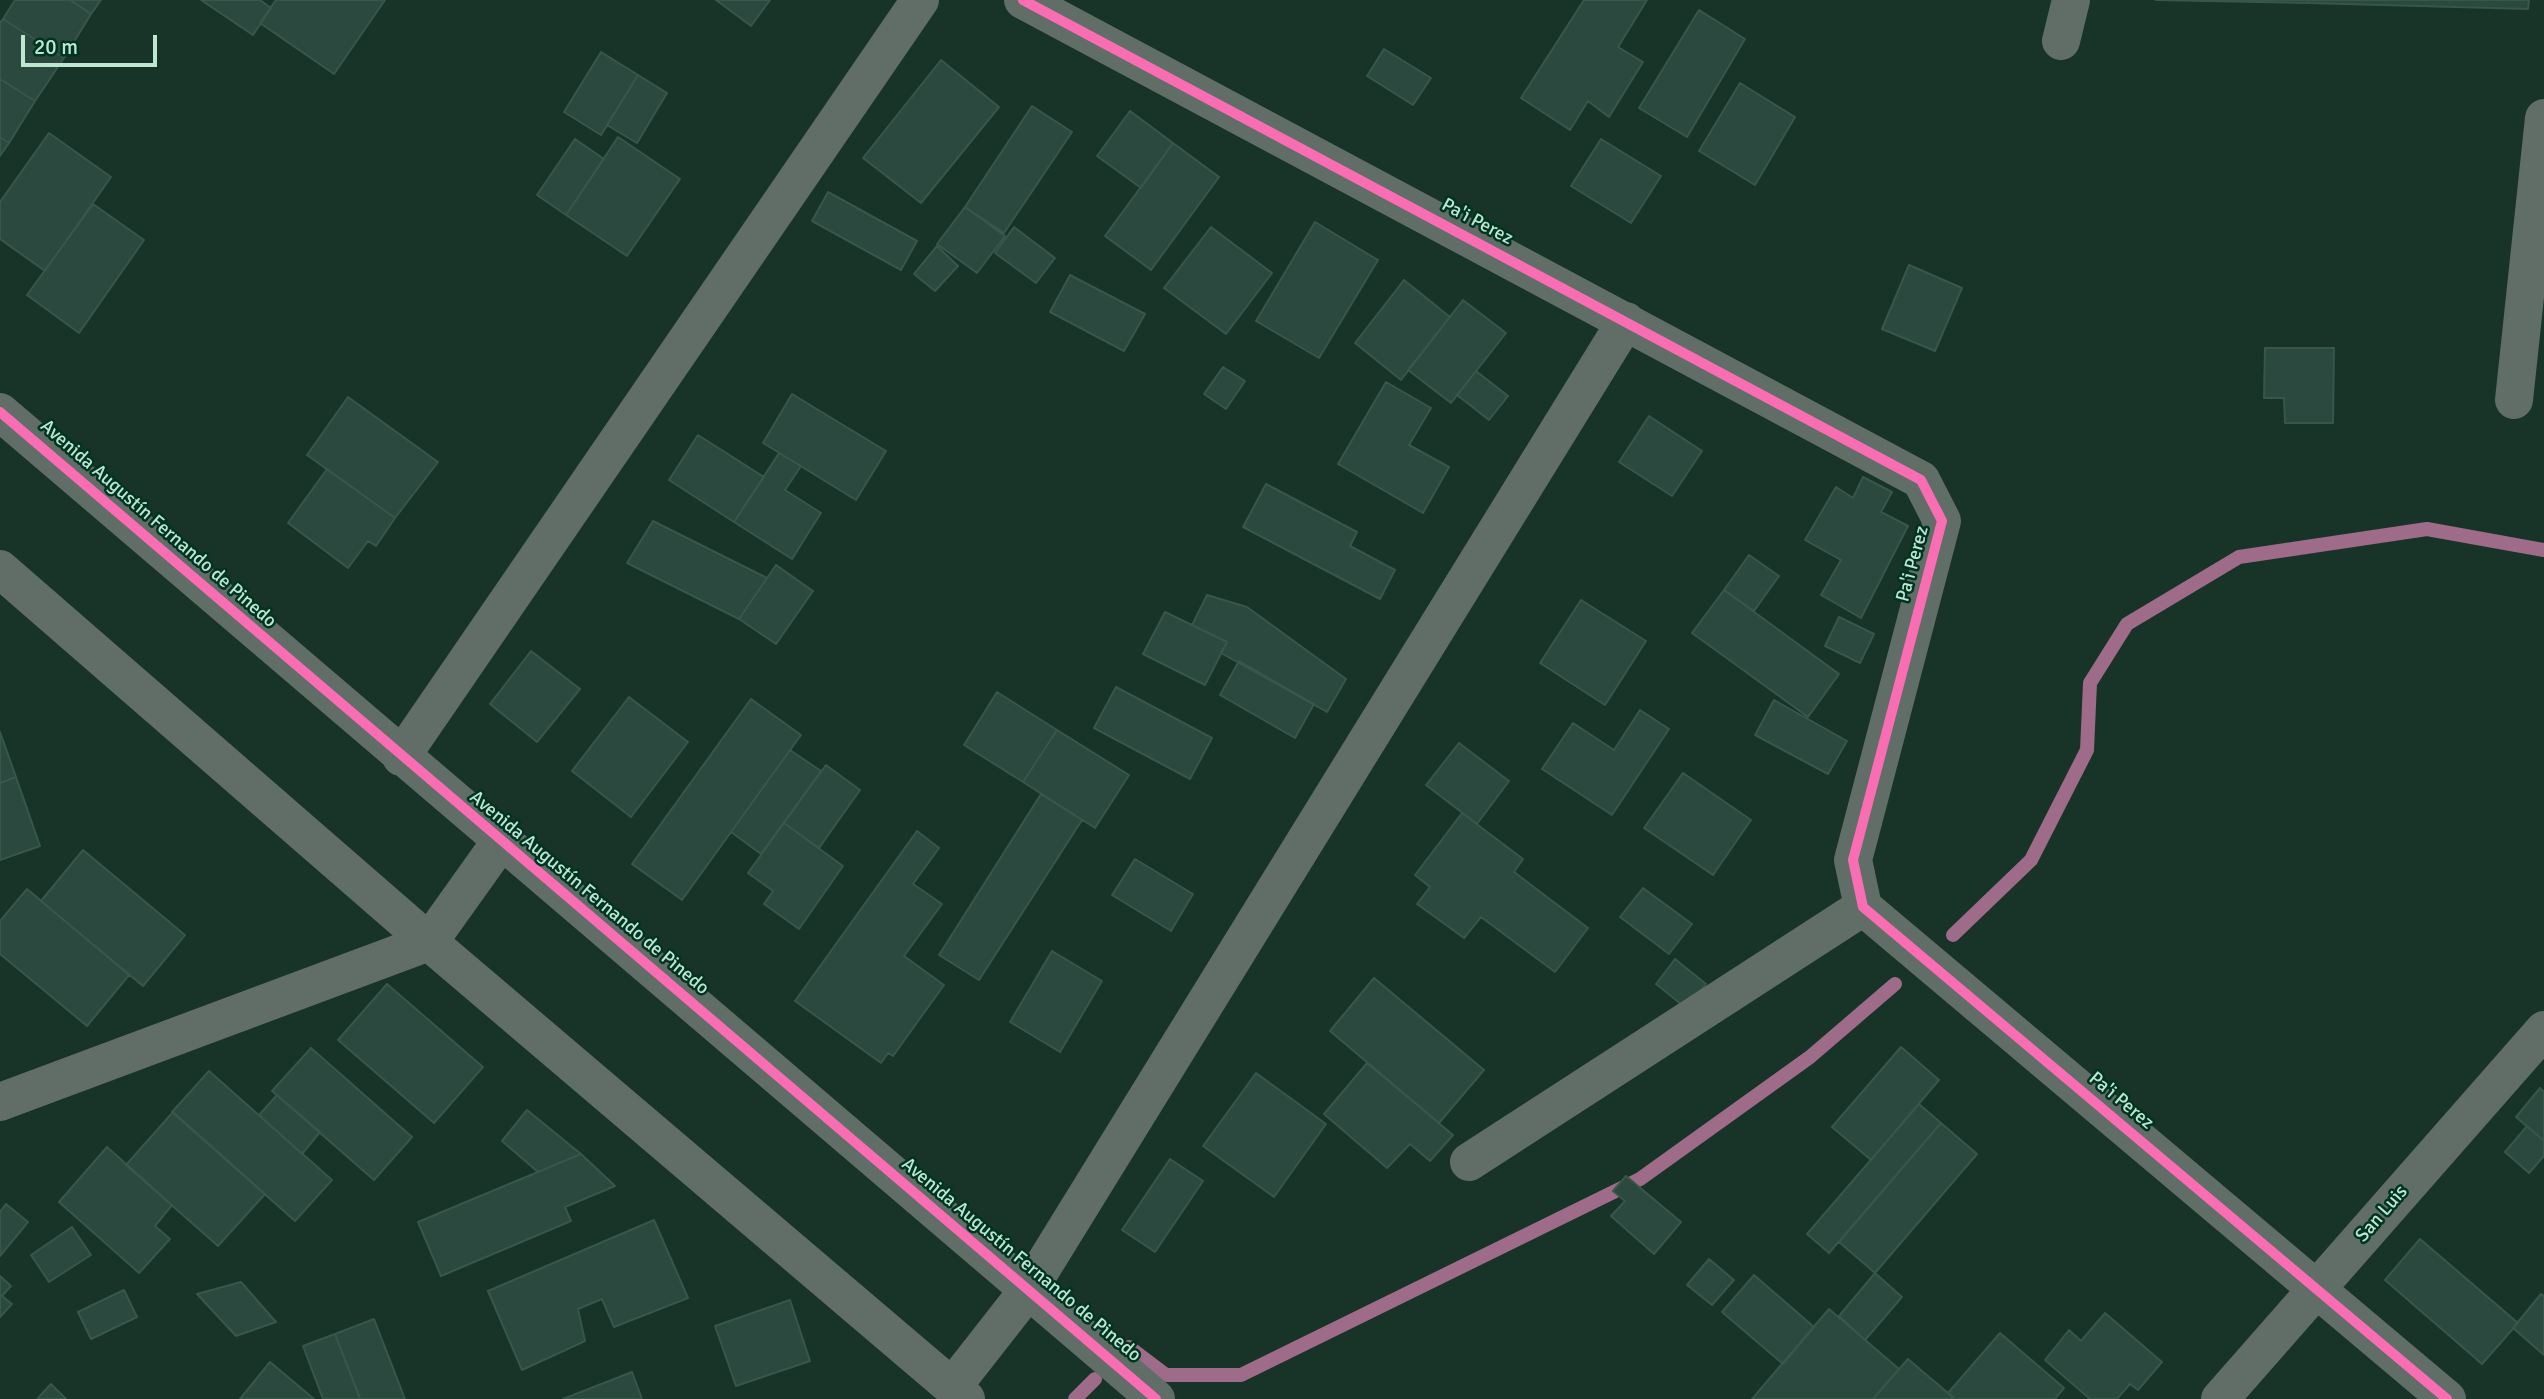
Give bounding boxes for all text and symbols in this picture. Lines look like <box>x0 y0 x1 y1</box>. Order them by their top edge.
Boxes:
scale bar <box>24 21 161 65</box>
text: 20 m <box>34 34 78 60</box>
street label: Pa'i Perez <box>1437 194 1517 250</box>
street label: Avenida Augustín Fernando de Pinedo <box>35 415 281 633</box>
street label: Pa'i Perez <box>1892 524 1934 604</box>
street label: Avenida Augustín Fernando de Pinedo <box>465 786 713 1000</box>
street label: Pa'i Perez <box>2084 1067 2158 1135</box>
street label: Avenida Augustín Fernando de Pinedo <box>897 1153 1145 1367</box>
street label: San Luis <box>2351 1181 2413 1247</box>

